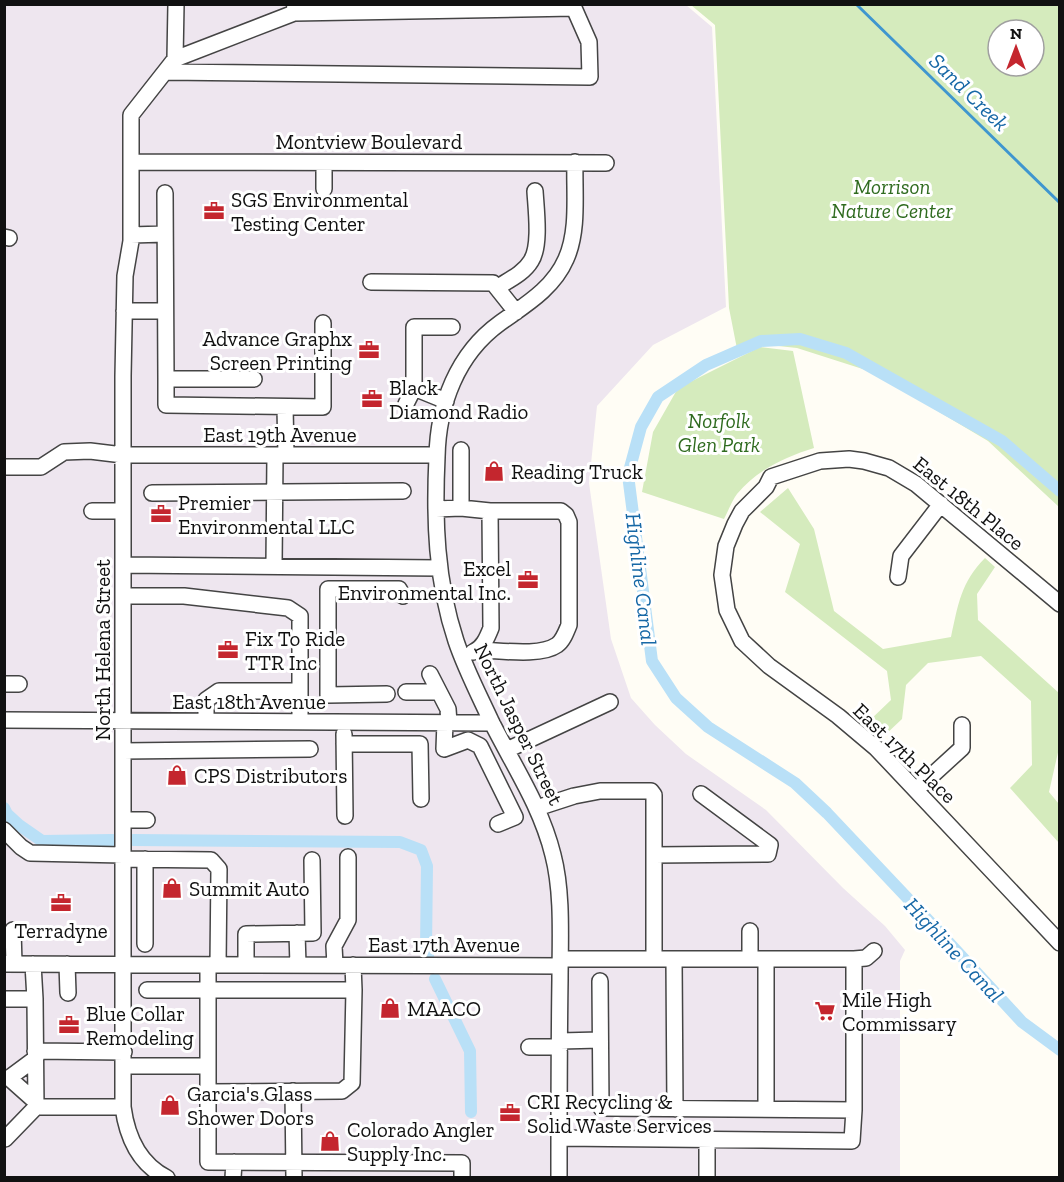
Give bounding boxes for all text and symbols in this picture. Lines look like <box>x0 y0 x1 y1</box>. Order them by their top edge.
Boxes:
north arrow <box>986 18 1046 78</box>
text: N <box>1010 24 1022 43</box>
water label: Sand Creek <box>923 47 1015 137</box>
street label: Montview Boulevard <box>276 129 463 154</box>
park label: Morrison Nature Center <box>831 174 953 223</box>
place label: SGS Environmental Testing Center <box>231 187 409 236</box>
office icon: SGS Environmental Testing Center <box>202 199 226 223</box>
place label: Advance Graphx Screen Printing <box>203 326 352 375</box>
office icon: Advance Graphx Screen Printing <box>357 338 381 362</box>
place label: Black Diamond Radio <box>389 375 528 424</box>
office icon: Black Diamond Radio <box>360 387 384 411</box>
park label: Norfolk Glen Park <box>678 408 760 457</box>
street label: East 19th Avenue <box>203 422 357 447</box>
street label: East 18th Place <box>909 451 1029 555</box>
shop icon: Reading Truck <box>482 459 506 483</box>
place label: Reading Truck <box>511 459 643 484</box>
place label: Premier Environmental LLC <box>178 490 355 539</box>
office icon: Premier Environmental LLC <box>149 502 173 526</box>
water label: Highline Canal <box>619 511 663 647</box>
place label: Excel Environmental Inc. <box>338 556 511 605</box>
street label: North Helena Street <box>90 559 115 741</box>
office icon: Excel Environmental Inc. <box>516 568 540 592</box>
place label: Fix To Ride TTR Inc <box>245 626 345 675</box>
office icon: Fix To Ride TTR Inc <box>216 638 240 662</box>
street label: North Jasper Street <box>469 639 569 809</box>
street label: East 18th Avenue <box>172 689 326 714</box>
street label: East 17th Place <box>848 698 962 808</box>
shop icon: CPS Distributors <box>165 763 189 787</box>
place label: CPS Distributors <box>194 763 348 788</box>
shop icon: Summit Auto <box>160 876 184 900</box>
place label: Summit Auto <box>189 876 310 901</box>
office icon: Terradyne <box>49 891 73 915</box>
water label: Highline Canal <box>899 892 1009 1008</box>
place label: Terradyne <box>14 918 108 943</box>
street label: East 17th Avenue <box>368 932 520 957</box>
place label: Mile High Commissary <box>842 987 957 1036</box>
shop icon: MAACO <box>378 996 402 1020</box>
place label: MAACO <box>407 996 481 1021</box>
supermarket icon: Mile High Commissary <box>813 999 837 1023</box>
place label: Blue Collar Remodeling <box>86 1001 194 1050</box>
office icon: Blue Collar Remodeling <box>57 1013 81 1037</box>
place label: Garcia's Glass Shower Doors <box>187 1081 314 1130</box>
place label: CRI Recycling & Solid Waste Services <box>527 1089 712 1138</box>
shop icon: Garcia's Glass Shower Doors <box>158 1093 182 1117</box>
office icon: CRI Recycling & Solid Waste Services <box>498 1101 522 1125</box>
place label: Colorado Angler Supply Inc. <box>347 1117 495 1166</box>
shop icon: Colorado Angler Supply Inc. <box>318 1129 342 1153</box>

